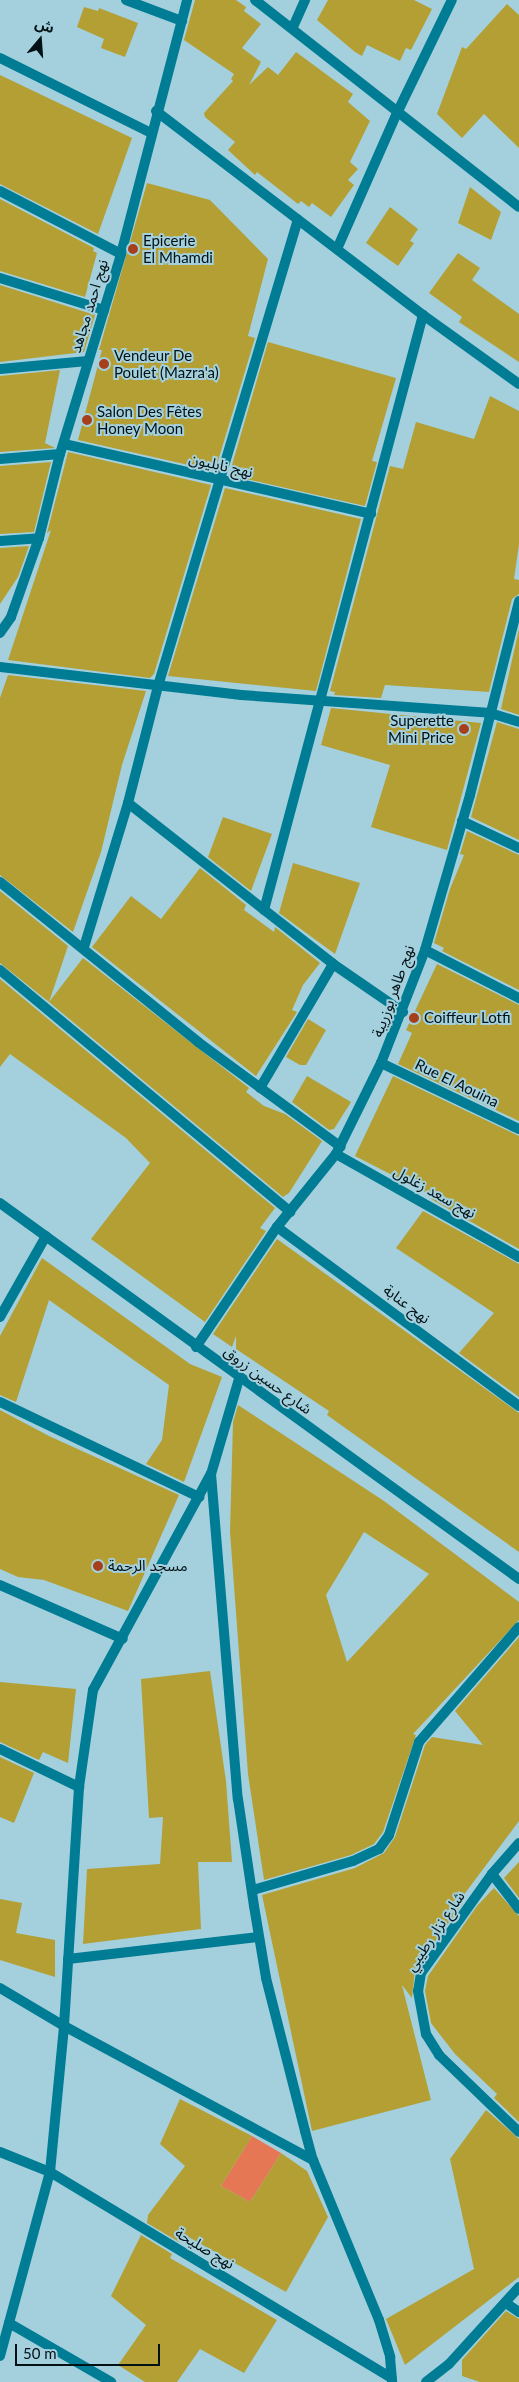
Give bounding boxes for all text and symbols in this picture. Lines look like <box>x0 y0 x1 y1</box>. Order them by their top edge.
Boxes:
text: ش <box>33 14 57 36</box>
north arrow <box>15 15 65 65</box>
place label: Epicerie El Mhamdi <box>143 231 213 266</box>
marker: Epicerie El Mhamdi <box>127 243 139 255</box>
street label: نهج احمد مجاهد <box>66 257 112 355</box>
place label: Vendeur De Poulet (Mazra'a) <box>114 346 219 381</box>
marker: Vendeur De Poulet (Mazra'a) <box>98 358 110 370</box>
place label: Salon Des Fêtes Honey Moon <box>97 402 202 437</box>
marker: Salon Des Fêtes Honey Moon <box>81 414 93 426</box>
street label: نهج نابليون <box>187 449 255 481</box>
place label: Superette Mini Price <box>388 711 454 746</box>
marker: Superette Mini Price <box>458 723 470 735</box>
street label: نهج طاهر بوزريبة <box>368 942 418 1040</box>
place label: Coiffeur Lotfi <box>424 1009 511 1027</box>
marker: Coiffeur Lotfi <box>408 1012 420 1024</box>
street label: Rue El Aouina <box>412 1055 502 1111</box>
street label: نهج سعد زغلول <box>391 1162 479 1222</box>
street label: نهج عنابة <box>380 1281 434 1327</box>
street label: شارع حسين زروق <box>220 1342 316 1418</box>
place label: مسجد الرحمة <box>108 1557 188 1575</box>
marker: مسجد الرحمة <box>92 1560 104 1572</box>
street label: شارع نزار رطيبي <box>402 1888 468 1974</box>
street label: نهج صليحة <box>172 2223 238 2273</box>
scale bar <box>18 2334 162 2366</box>
text: 50 m <box>23 2344 57 2362</box>

